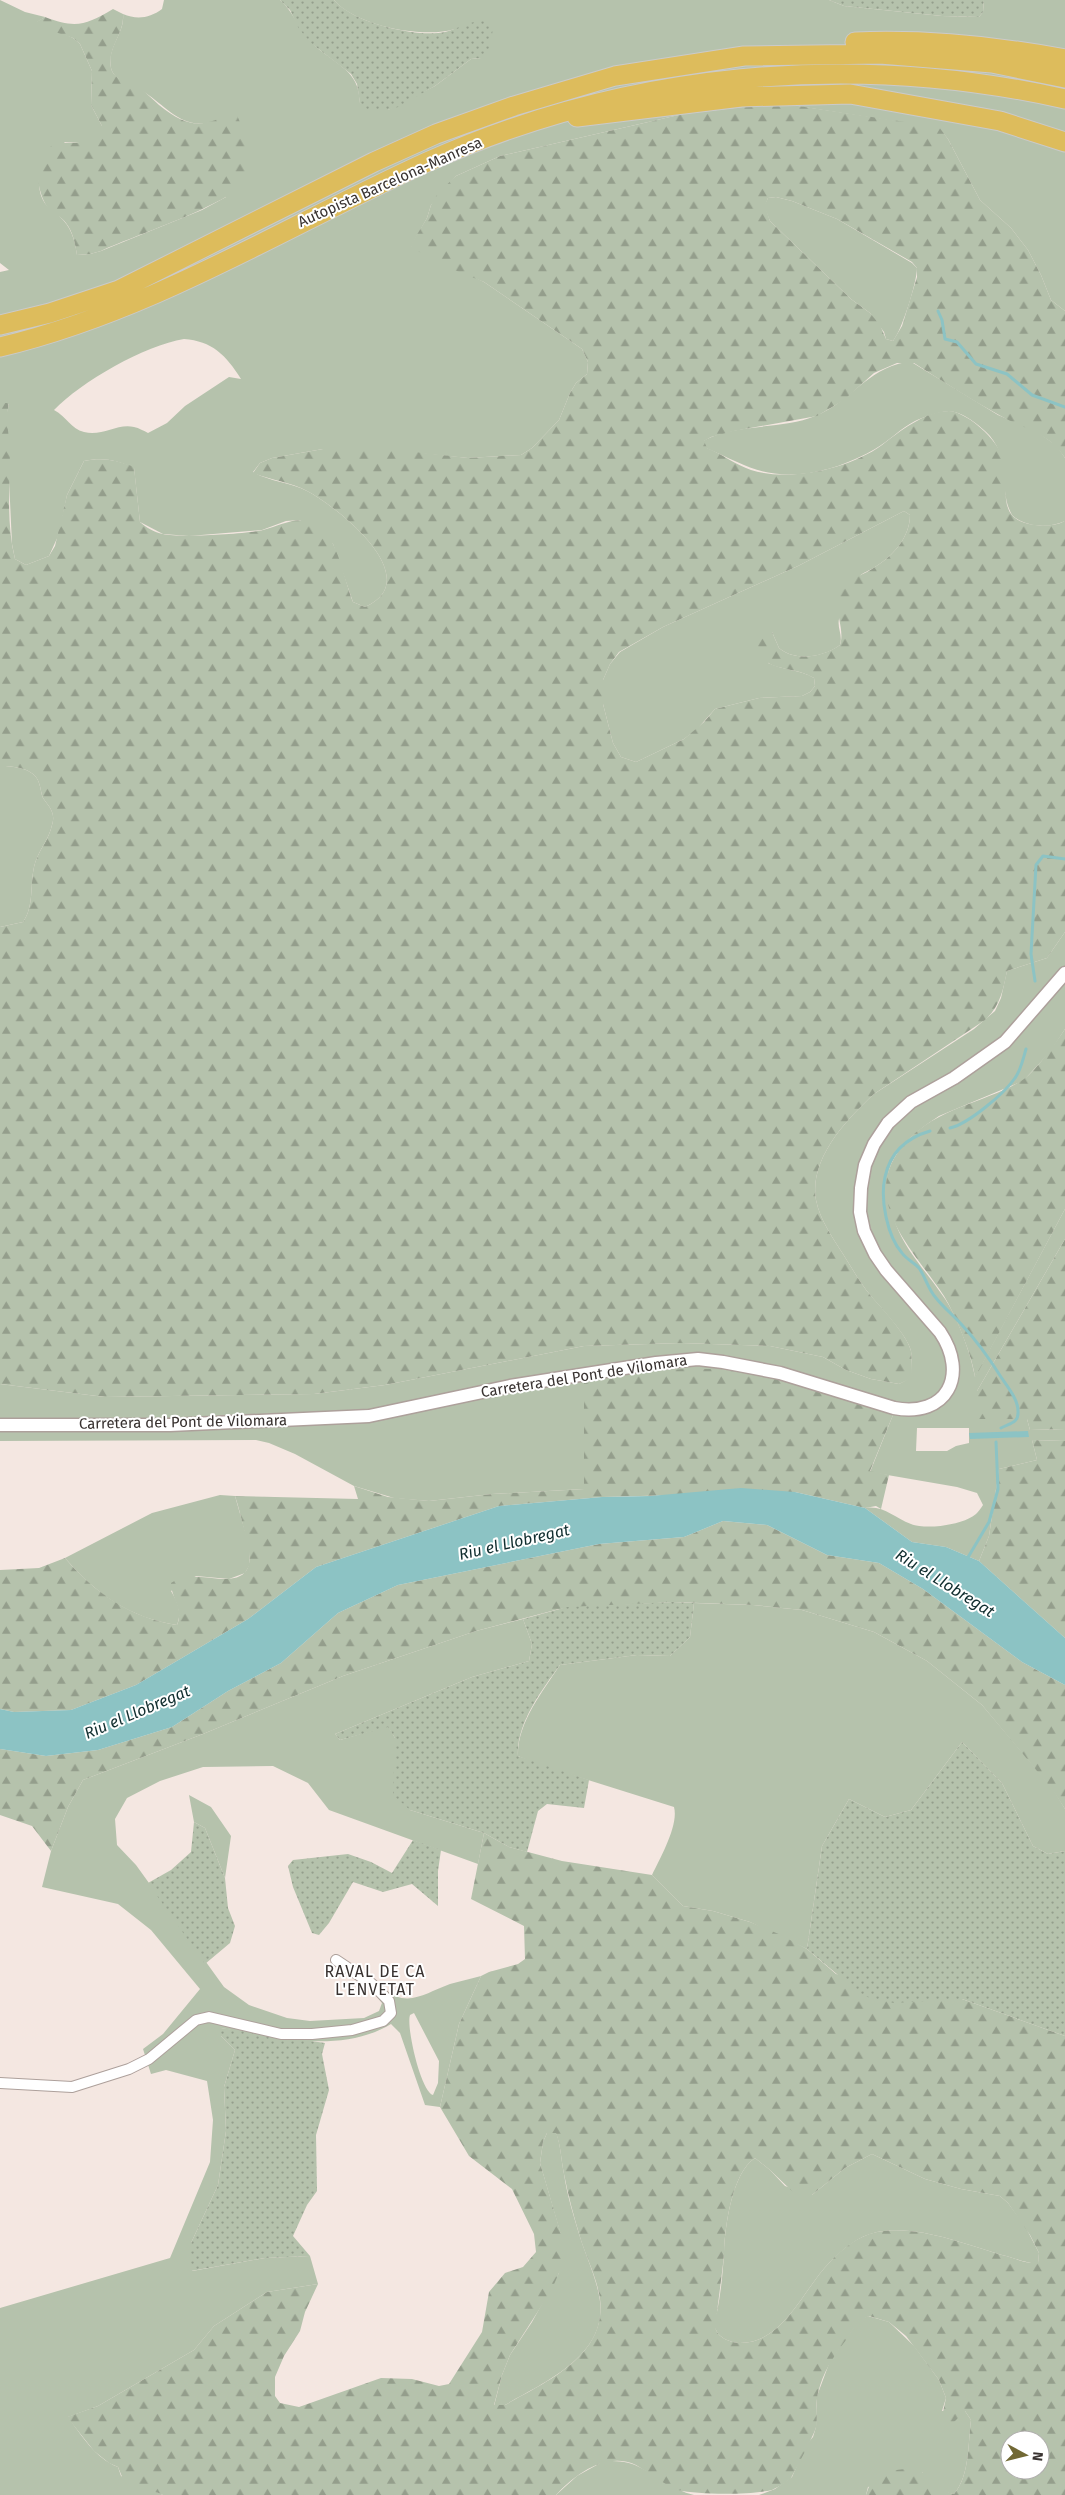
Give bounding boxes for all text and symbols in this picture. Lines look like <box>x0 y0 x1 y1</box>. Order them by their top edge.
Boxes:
street label: Autopista Barcelona-Manresa <box>295 133 485 231</box>
street label: Carretera del Pont de Vilomara <box>480 1351 688 1401</box>
street label: Carretera del Pont de Vilomara <box>79 1411 287 1433</box>
water label: Riu el Llobregat <box>457 1520 572 1564</box>
water label: Riu el Llobregat <box>892 1545 998 1621</box>
water label: Riu el Llobregat <box>81 1681 193 1743</box>
district label: RAVAL DE CA L'ENVETAT <box>325 1962 425 1999</box>
north arrow <box>1000 2430 1050 2480</box>
text: N <box>1028 2451 1046 2462</box>

